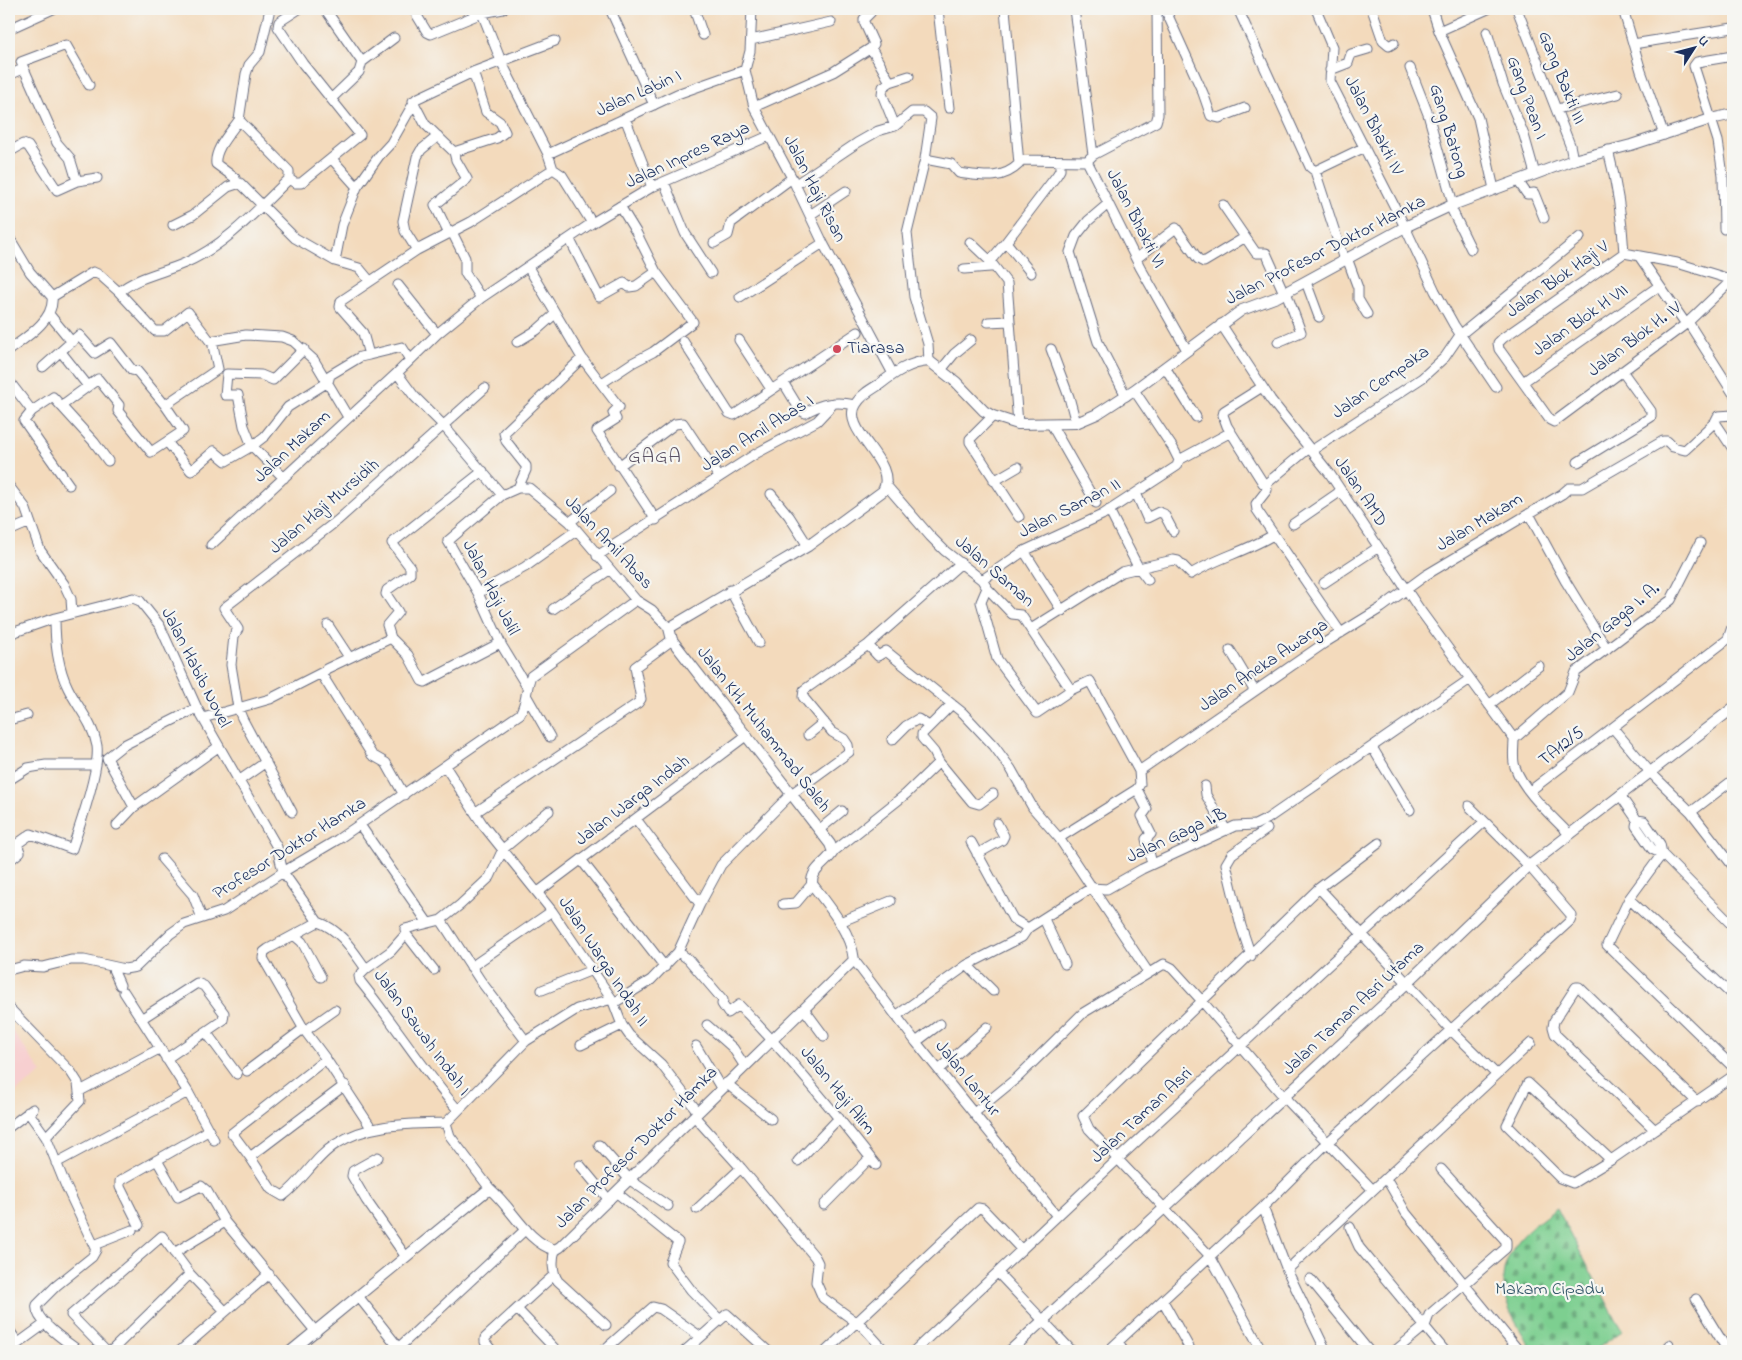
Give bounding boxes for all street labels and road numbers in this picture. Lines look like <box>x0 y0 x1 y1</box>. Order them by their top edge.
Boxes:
street label: Gang Bakti III <box>1530 27 1592 129</box>
street label: Gang Pean I <box>1498 53 1553 144</box>
street label: Jalan Labin I <box>592 64 686 124</box>
street label: Jalan Bhakti IV <box>1337 72 1409 181</box>
street label: Gang Batong <box>1420 81 1475 181</box>
street label: Jalan Inpres Raya <box>622 116 754 196</box>
street label: Jalan Haji Risan <box>776 131 852 247</box>
street label: Jalan Bhakti VI <box>1099 165 1171 273</box>
street label: Jalan Profesor Doktor Hamka <box>1222 189 1430 313</box>
street label: Jalan Blok Haji V <box>1501 235 1615 325</box>
street label: Jalan Blok H VII <box>1528 278 1634 364</box>
street label: Jalan Blok H. IV <box>1583 296 1688 384</box>
street label: Jalan Cempaka <box>1327 340 1435 426</box>
street label: Jalan Amil Abas I <box>697 389 819 479</box>
street label: Jalan Makam <box>249 404 337 490</box>
street label: Jalan AMD <box>1327 452 1393 532</box>
street label: Jalan Haji Mursidih <box>264 453 386 561</box>
street label: Jalan Saman II <box>1014 472 1126 546</box>
street label: Jalan Makam <box>1432 487 1528 559</box>
street label: Jalan Amil Abas <box>558 490 658 596</box>
street label: Jalan Saman <box>948 530 1040 614</box>
street label: Jalan Haji Jalil <box>455 536 525 640</box>
street label: Jalan Gaga I. A. <box>1560 576 1667 670</box>
street label: Jalan Habib Novel <box>154 603 236 733</box>
street label: Jalan Aneka Awarga <box>1194 613 1334 720</box>
street label: Jalan KH. Muhammad Saleh <box>690 641 836 819</box>
street label: TA12/5 <box>1534 721 1590 773</box>
street label: Jalan Warga Indah <box>570 749 696 854</box>
street label: Profesor Doktor Hamka <box>208 791 372 907</box>
street label: Jalan Gaga I.B <box>1123 801 1232 872</box>
street label: Jalan Warga Indah II <box>550 892 655 1033</box>
street label: Jalan Taman Asri Utama <box>1277 936 1431 1082</box>
street label: Jalan Sawah Indah I <box>366 964 476 1102</box>
street label: Jalan Lantur <box>928 1035 1006 1123</box>
street label: Jalan Haji Alim <box>793 1041 881 1141</box>
street label: Jalan Profesor Doktor Hamka <box>550 1061 724 1235</box>
street label: Jalan Taman Asri <box>1085 1062 1199 1170</box>

